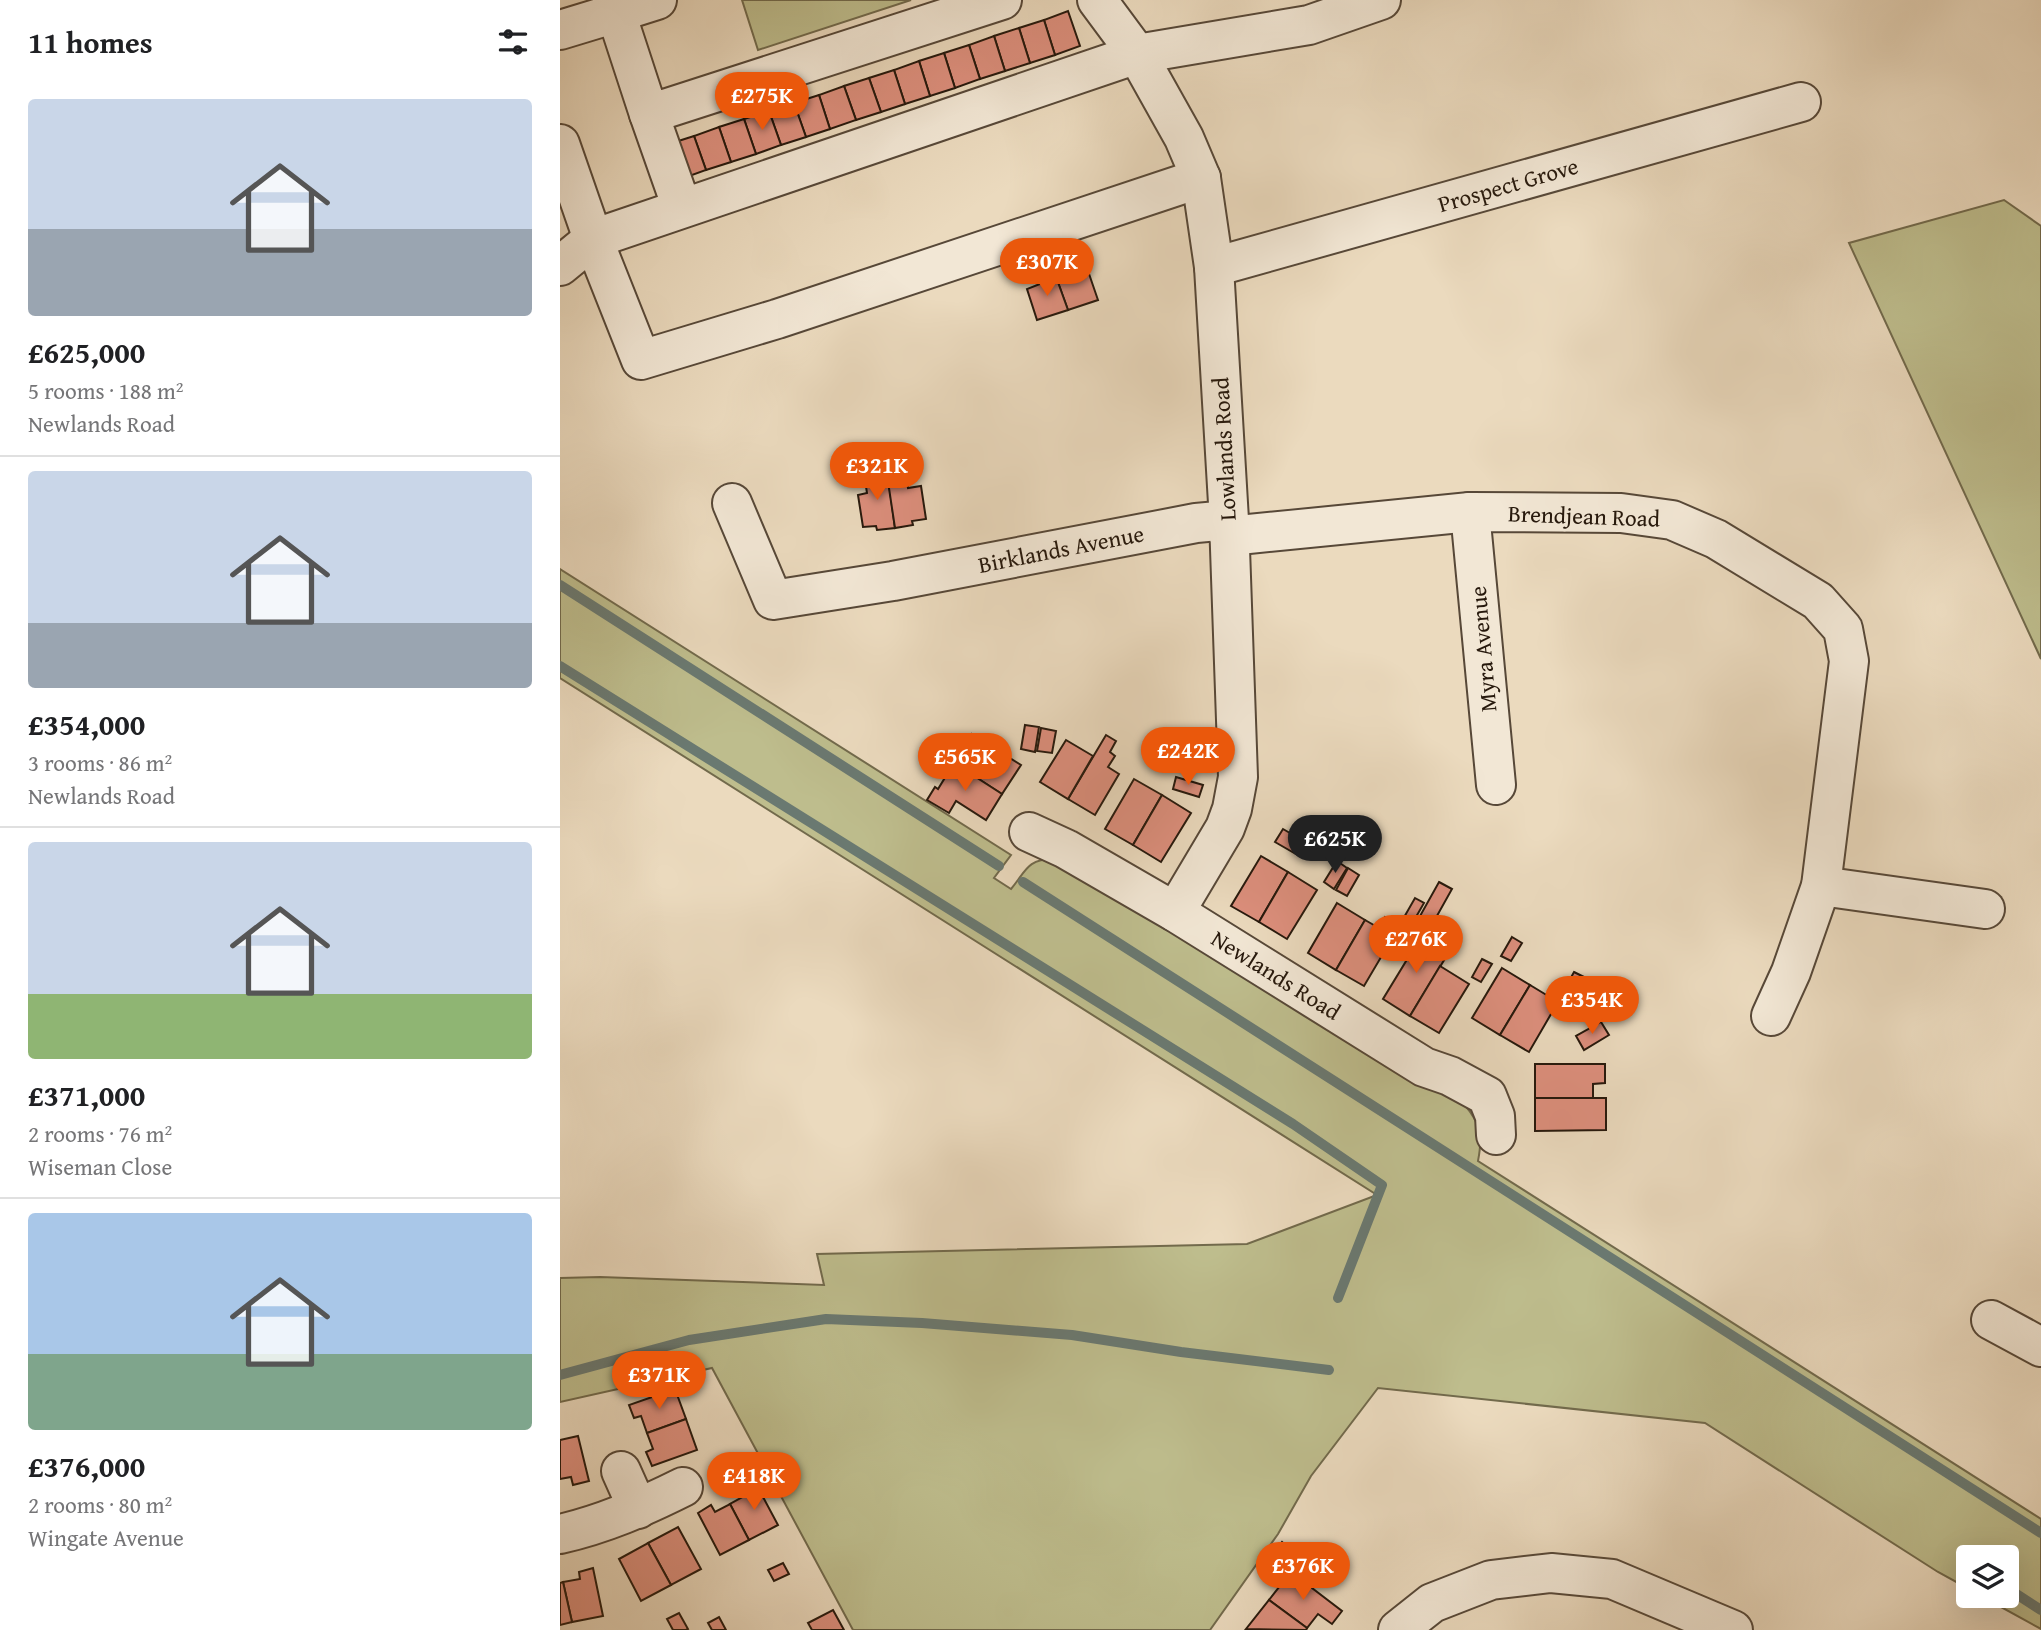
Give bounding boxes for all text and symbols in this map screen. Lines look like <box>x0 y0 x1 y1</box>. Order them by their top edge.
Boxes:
text: 11 homes <box>28 20 153 64</box>
icon: filters <box>494 23 532 61</box>
pin: £275K <box>713 72 811 132</box>
text: £275K <box>731 78 793 111</box>
icon: home <box>217 145 343 271</box>
street label: Prospect Grove <box>1434 149 1582 220</box>
pin: £307K <box>998 238 1096 298</box>
text: £307K <box>1016 244 1078 277</box>
text: £625,000 <box>28 330 145 374</box>
text: 5 rooms · 188 m² <box>28 374 183 407</box>
street label: Lowlands Road <box>1203 376 1244 522</box>
text: Newlands Road <box>28 407 175 440</box>
pin: £321K <box>828 442 926 502</box>
text: £321K <box>846 448 908 481</box>
street label: Brendjean Road <box>1507 496 1661 535</box>
street label: Birklands Avenue <box>975 516 1147 581</box>
icon: home <box>217 517 343 643</box>
street label: Myra Avenue <box>1461 585 1504 713</box>
text: £354,000 <box>28 702 145 746</box>
pin: £242K <box>1139 728 1237 787</box>
text: £242K <box>1157 733 1219 766</box>
pin: £565K <box>916 734 1014 793</box>
text: £565K <box>934 739 996 772</box>
text: 3 rooms · 86 m² <box>28 746 172 779</box>
text: Newlands Road <box>28 779 175 812</box>
pin: £625K <box>1286 816 1384 875</box>
text: £625K <box>1304 821 1366 854</box>
icon: home <box>217 888 343 1014</box>
pin: £276K <box>1367 916 1465 975</box>
text: £276K <box>1385 921 1447 954</box>
street label: Newlands Road <box>1205 922 1348 1028</box>
pin: £354K <box>1543 976 1641 1036</box>
text: £354K <box>1561 982 1623 1015</box>
text: £371,000 <box>28 1073 145 1117</box>
text: 2 rooms · 76 m² <box>28 1117 172 1150</box>
text: Wiseman Close <box>28 1150 172 1183</box>
icon: home <box>217 1259 343 1385</box>
pin: £371K <box>610 1352 708 1411</box>
text: £371K <box>628 1357 690 1390</box>
text: £376,000 <box>28 1444 145 1488</box>
pin: £418K <box>705 1452 803 1512</box>
text: £418K <box>723 1458 785 1491</box>
text: 2 rooms · 80 m² <box>28 1488 172 1521</box>
text: Wingate Avenue <box>28 1521 184 1554</box>
pin: £376K <box>1254 1542 1352 1602</box>
map controls <box>1956 1545 2019 1608</box>
button: layers <box>1956 1545 2019 1608</box>
text: £376K <box>1272 1548 1334 1581</box>

